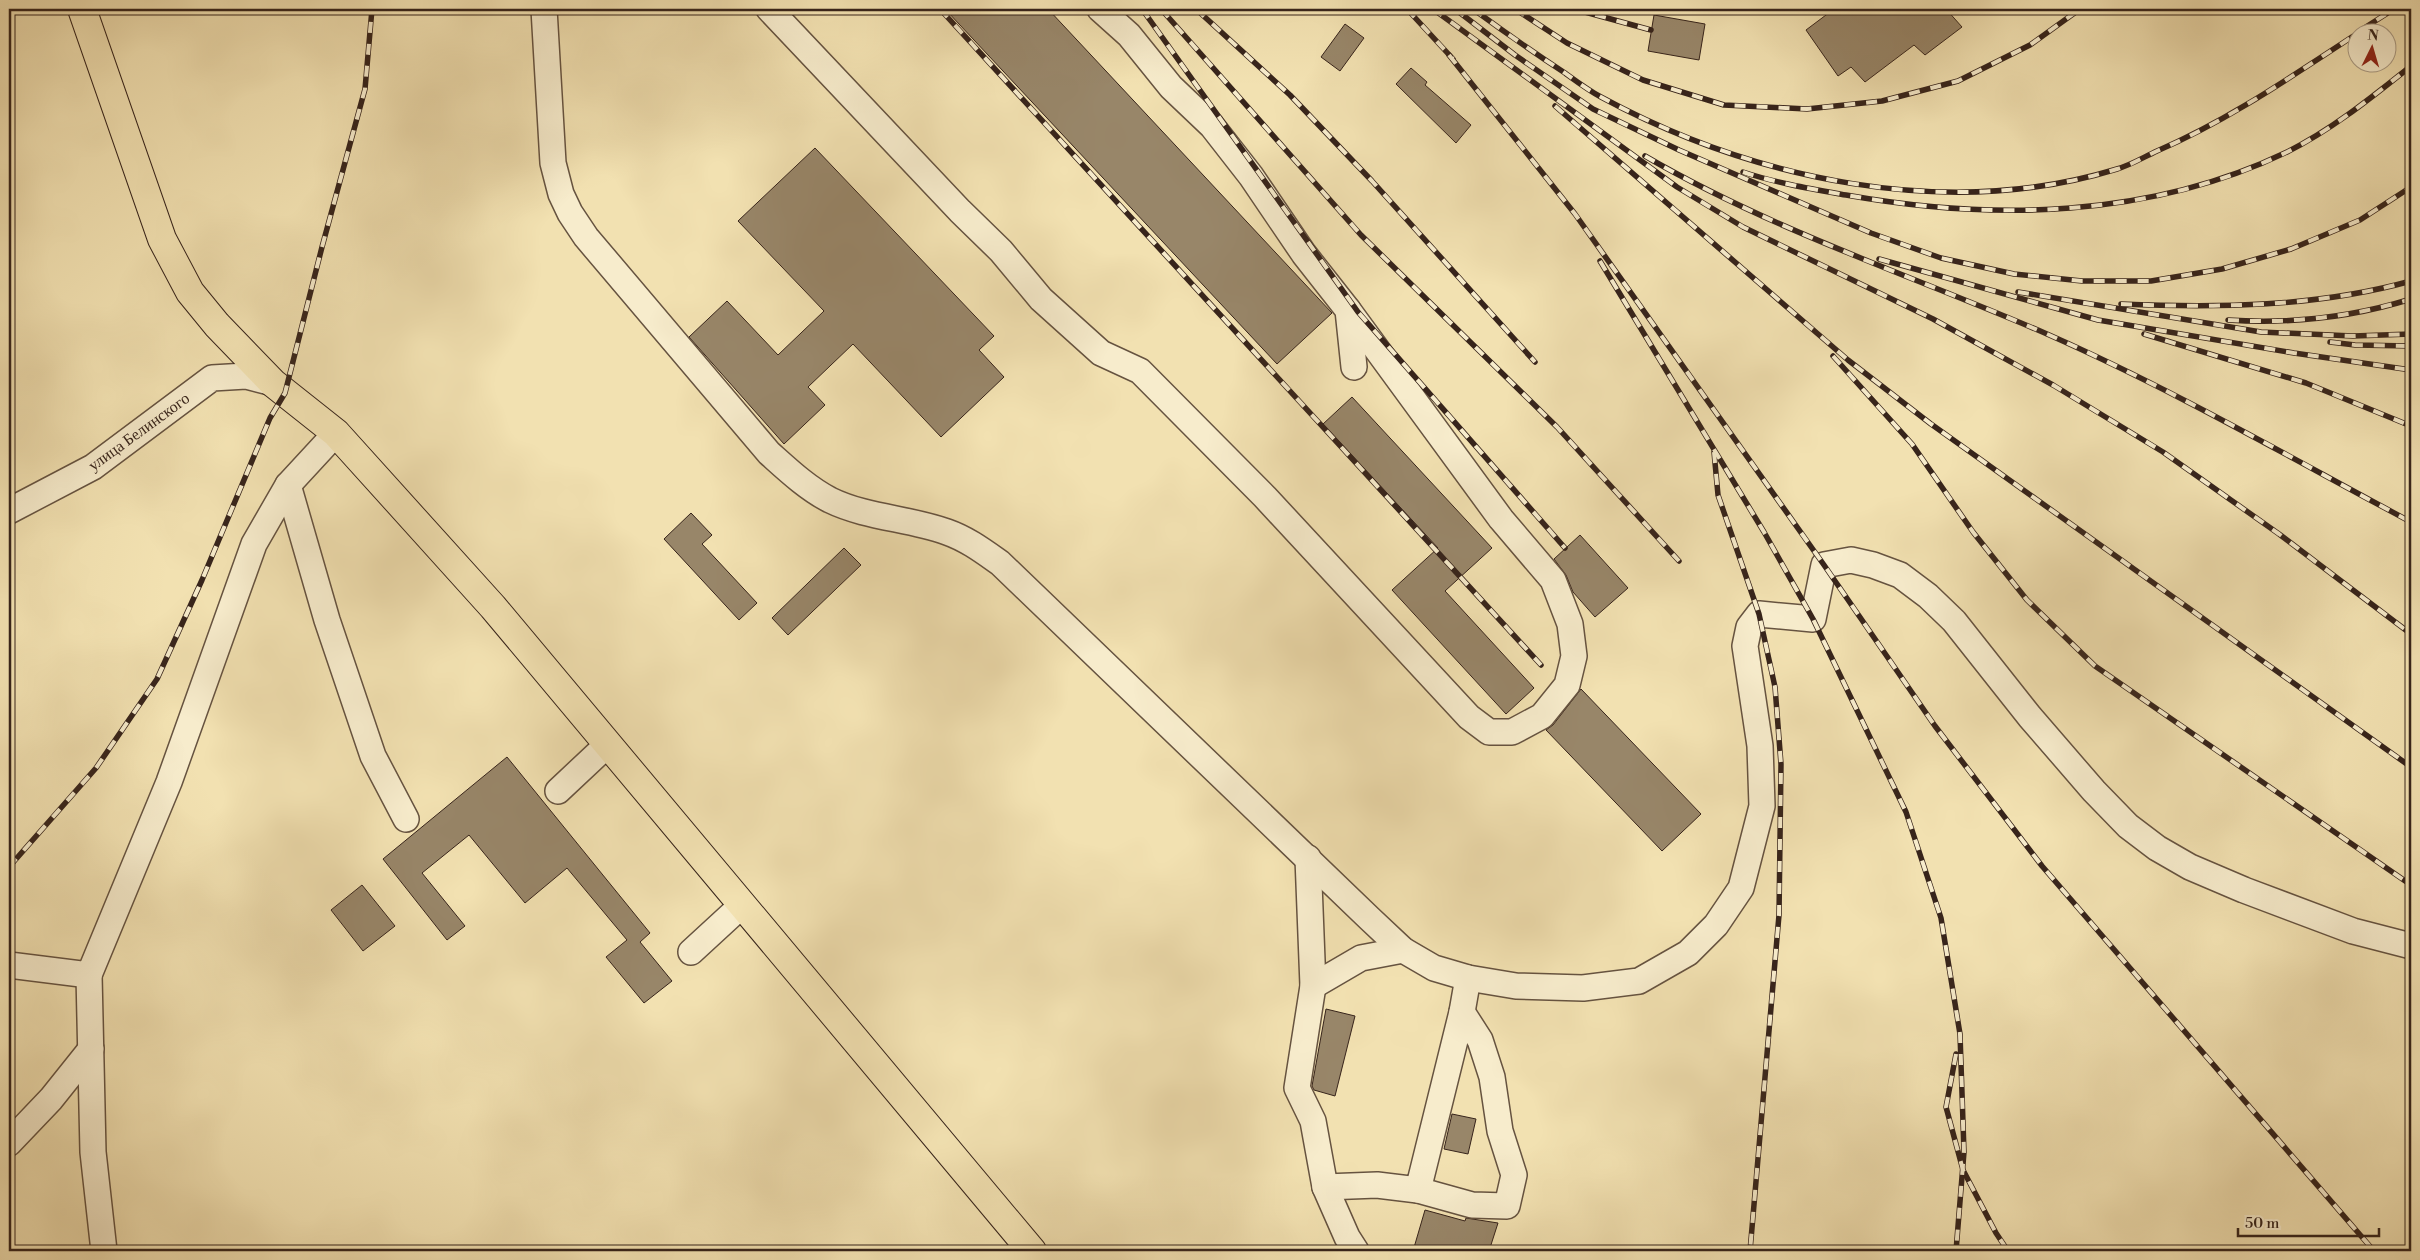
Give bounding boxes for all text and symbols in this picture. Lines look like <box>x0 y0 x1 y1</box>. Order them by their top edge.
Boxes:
north arrow <box>2348 22 2398 72</box>
text: N <box>2367 27 2379 45</box>
street label: улица Белинского <box>84 389 194 475</box>
scale bar <box>2238 1205 2379 1237</box>
text: 50 m <box>2245 1214 2279 1233</box>

